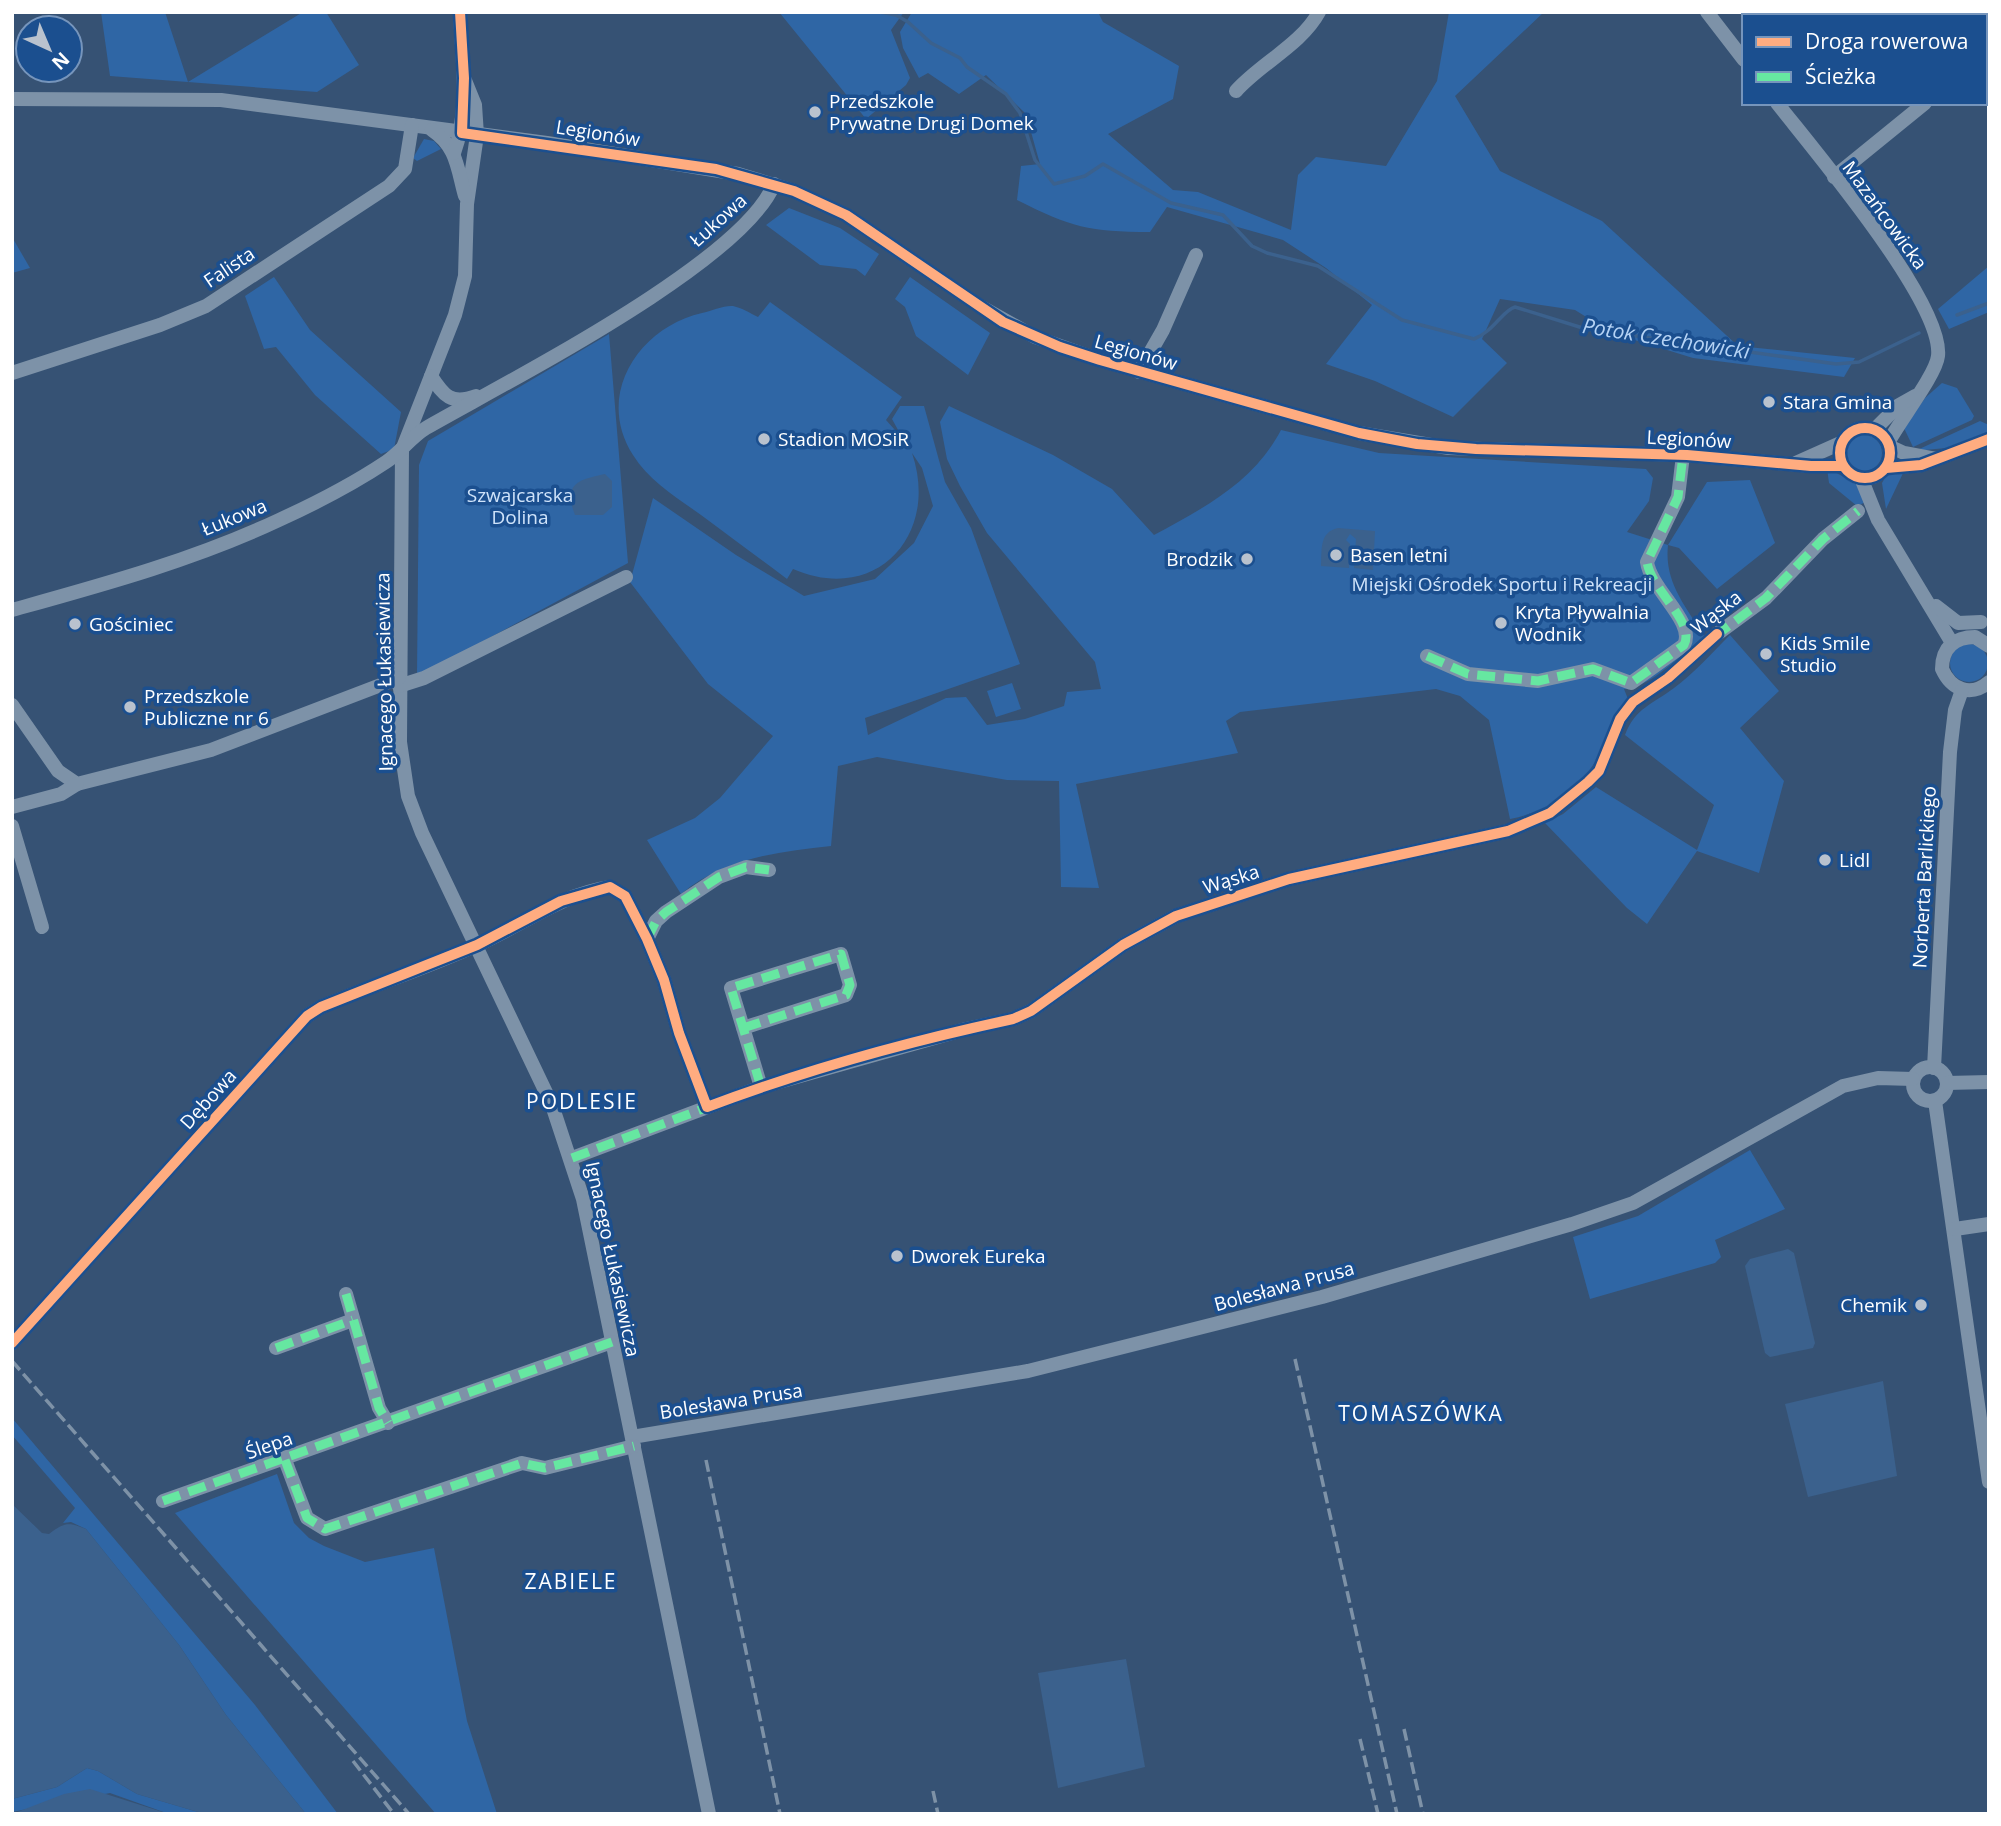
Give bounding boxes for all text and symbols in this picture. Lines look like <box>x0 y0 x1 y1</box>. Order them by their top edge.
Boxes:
north arrow <box>14 14 84 84</box>
legend <box>1742 14 1987 105</box>
text: Droga rowerowa <box>1805 27 1968 55</box>
text: N <box>46 47 75 76</box>
text: Ścieżka <box>1805 62 1876 90</box>
place label: Przedszkole Prywatne Drugi Domek <box>829 88 1034 136</box>
marker: Przedszkole Prywatne Drugi Domek <box>807 104 823 120</box>
street label: Legionów <box>554 114 642 153</box>
street label: Mazańcowicka <box>1837 155 1933 275</box>
street label: Łukowa <box>684 187 752 253</box>
street label: Falista <box>198 240 260 294</box>
water label: Potok Czechowicki <box>1580 311 1753 365</box>
street label: Legionów <box>1092 328 1181 376</box>
place label: Stara Gmina <box>1783 389 1892 415</box>
marker: Stara Gmina <box>1761 394 1777 410</box>
street label: Legionów <box>1646 424 1732 454</box>
place label: Stadion MOSiR <box>778 426 909 452</box>
marker: Stadion MOSiR <box>756 431 772 447</box>
park label: Szwajcarska Dolina <box>467 482 573 530</box>
street label: Łukowa <box>197 492 271 542</box>
place label: Basen letni <box>1350 542 1448 568</box>
place label: Brodzik <box>1166 546 1233 572</box>
marker: Basen letni <box>1328 547 1344 563</box>
marker: Brodzik <box>1239 551 1255 567</box>
park label: Miejski Ośrodek Sportu i Rekreacji <box>1352 571 1652 597</box>
street label: Ignacego Łukasiewicza <box>369 572 399 772</box>
street label: Wąska <box>1685 584 1747 640</box>
place label: Kryta Pływalnia Wodnik <box>1515 599 1649 647</box>
place label: Gościniec <box>89 611 173 637</box>
marker: Kryta Pływalnia Wodnik <box>1493 615 1509 631</box>
marker: Gościniec <box>67 616 83 632</box>
place label: Kids Smile Studio <box>1780 630 1870 678</box>
marker: Kids Smile Studio <box>1758 646 1774 662</box>
place label: Przedszkole Publiczne nr 6 <box>144 683 269 731</box>
marker: Przedszkole Publiczne nr 6 <box>122 699 138 715</box>
street label: Norberta Barlickiego <box>1906 785 1942 969</box>
place label: Lidl <box>1839 847 1870 873</box>
marker: Lidl <box>1817 852 1833 868</box>
street label: Wąska <box>1200 858 1262 900</box>
street label: Dębowa <box>174 1063 242 1135</box>
district label: PODLESIE <box>526 1087 638 1115</box>
street label: Ignacego Łukasiewicza <box>580 1159 646 1359</box>
place label: Dworek Eureka <box>911 1243 1045 1269</box>
marker: Dworek Eureka <box>889 1248 905 1264</box>
street label: Bolesława Prusa <box>1211 1255 1357 1317</box>
place label: Chemik <box>1840 1292 1907 1318</box>
marker: Chemik <box>1913 1297 1929 1313</box>
street label: Bolesława Prusa <box>658 1377 804 1425</box>
district label: TOMASZÓWKA <box>1338 1399 1504 1427</box>
street label: Ślepa <box>242 1425 296 1465</box>
district label: ZABIELE <box>524 1567 618 1595</box>

